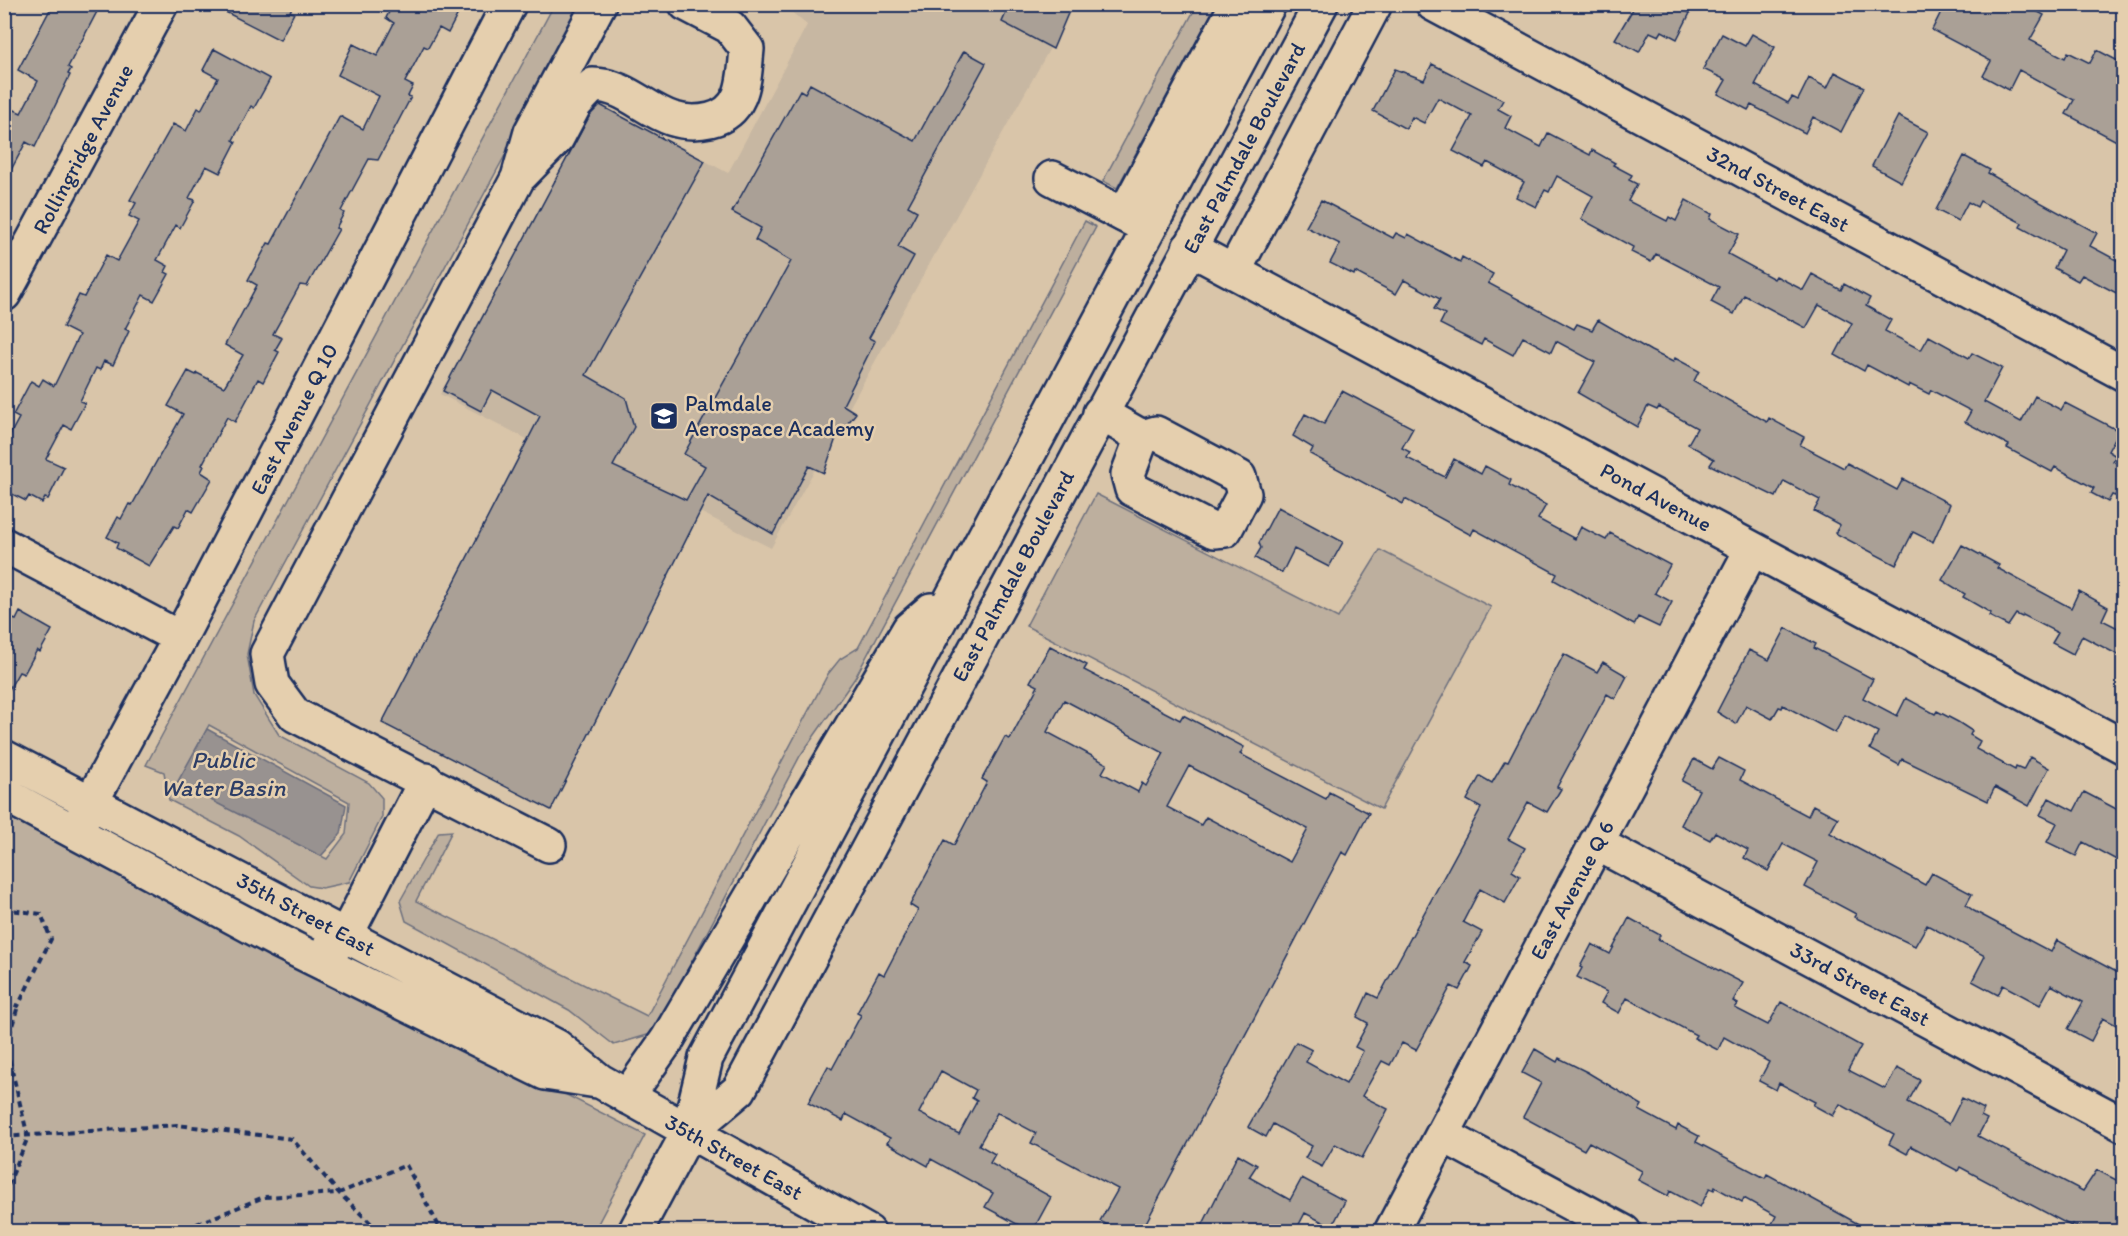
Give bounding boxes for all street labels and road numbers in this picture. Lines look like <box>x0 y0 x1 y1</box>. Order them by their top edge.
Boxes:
street label: East Palmdale Boulevard <box>1177 38 1311 258</box>
street label: Rollingridge Avenue <box>27 59 139 239</box>
street label: 32nd Street East <box>1702 140 1854 238</box>
street label: East Avenue Q 10 <box>244 339 344 499</box>
street label: Pond Avenue <box>1596 456 1716 538</box>
street label: East Palmdale Boulevard <box>946 466 1080 686</box>
street label: East Avenue Q 6 <box>1524 816 1620 964</box>
street label: 35th Street East <box>232 866 380 962</box>
street label: 33rd Street East <box>1785 936 1935 1032</box>
street label: 35th Street East <box>660 1108 808 1206</box>

